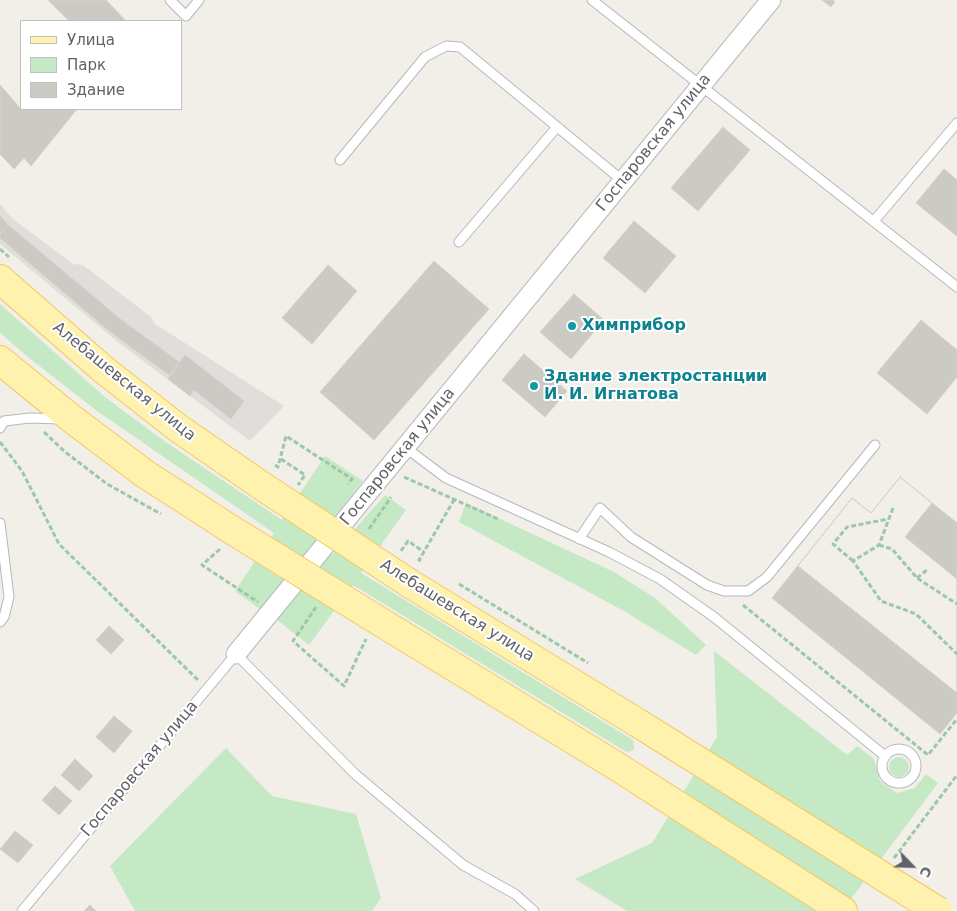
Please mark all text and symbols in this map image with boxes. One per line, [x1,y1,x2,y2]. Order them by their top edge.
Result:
legend [20,20,182,110]
text: Улица [67,31,115,49]
text: Парк [67,56,106,74]
street label: Госпаровская улица [592,70,716,216]
text: Здание [67,81,125,99]
place label: Химприбор [582,316,686,336]
street label: Алебашевская улица [49,318,199,446]
marker: Химприбор [566,320,578,332]
place label: Здание электростанции И. И. Игнатова [544,367,767,405]
marker: Здание электростанции И. И. Игнатова [528,380,540,392]
street label: Госпаровская улица [336,384,460,530]
street label: Алебашевская улица [376,556,538,666]
street label: Госпаровская улица [77,697,203,841]
north arrow [887,841,937,891]
text: С [916,864,935,880]

